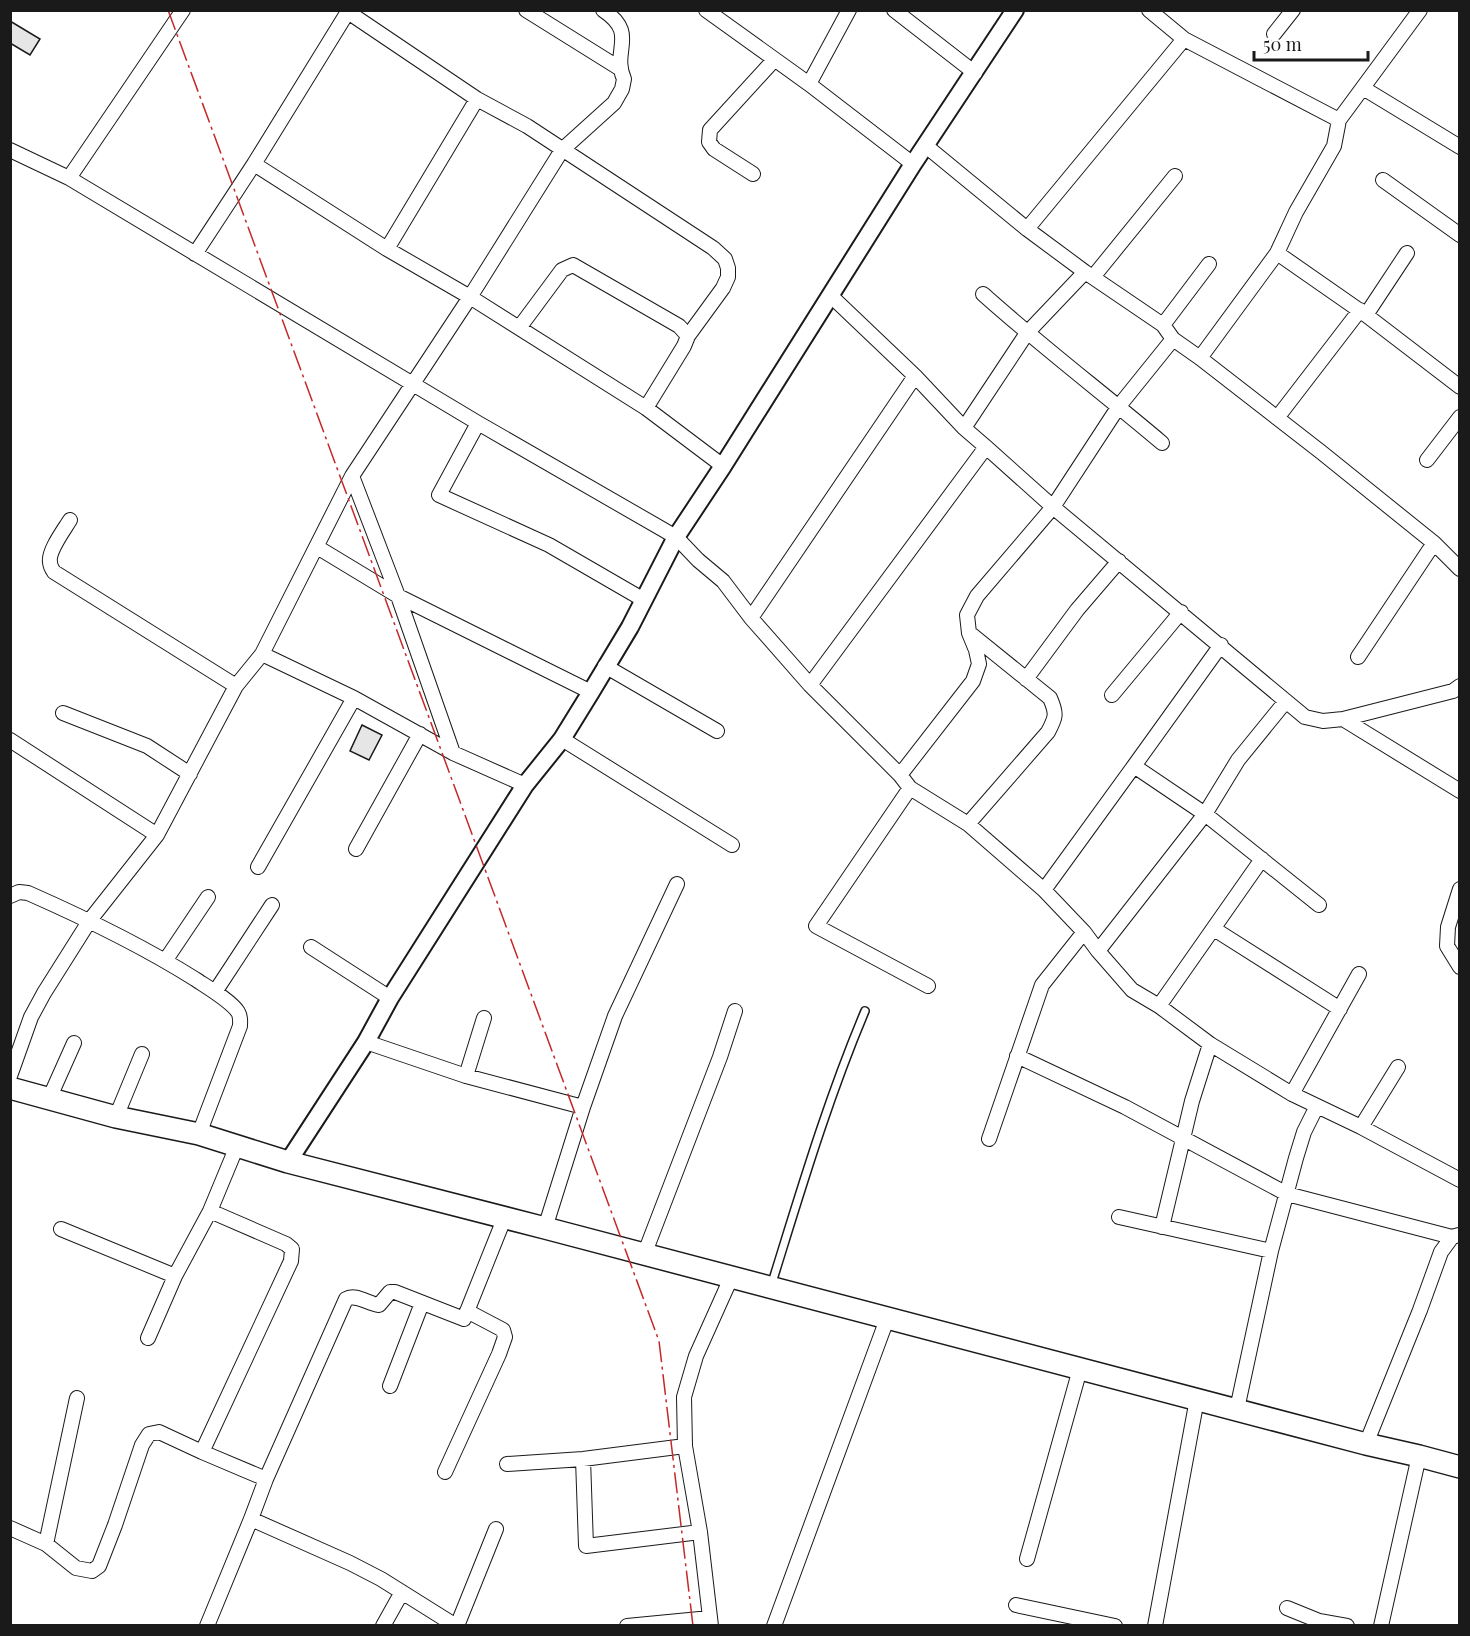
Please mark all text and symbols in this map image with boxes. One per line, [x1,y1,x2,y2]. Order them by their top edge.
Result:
scale bar [1254,24,1368,62]
text: 50 m [1263,32,1302,56]

